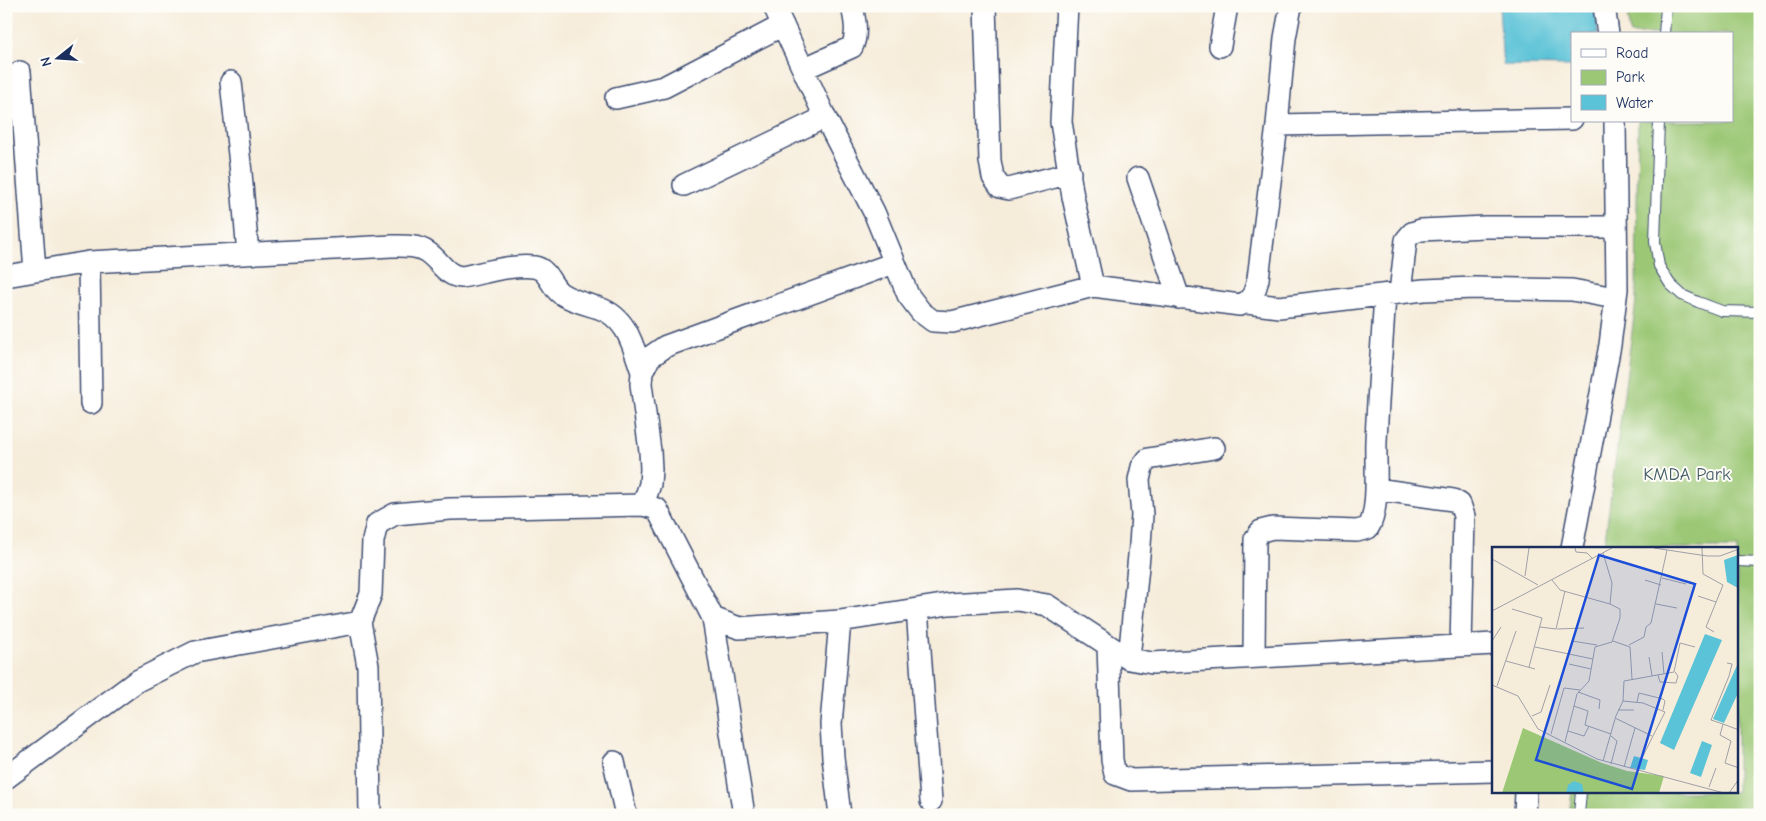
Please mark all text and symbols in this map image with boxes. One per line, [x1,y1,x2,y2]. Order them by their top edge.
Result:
north arrow [32,32,82,82]
legend [1571,32,1734,122]
text: Road [1616,44,1648,62]
text: N [37,55,56,69]
text: Park [1616,68,1645,86]
text: Water [1616,94,1653,112]
park label: KMDA Park [1643,464,1731,485]
inset map [1492,547,1738,794]

